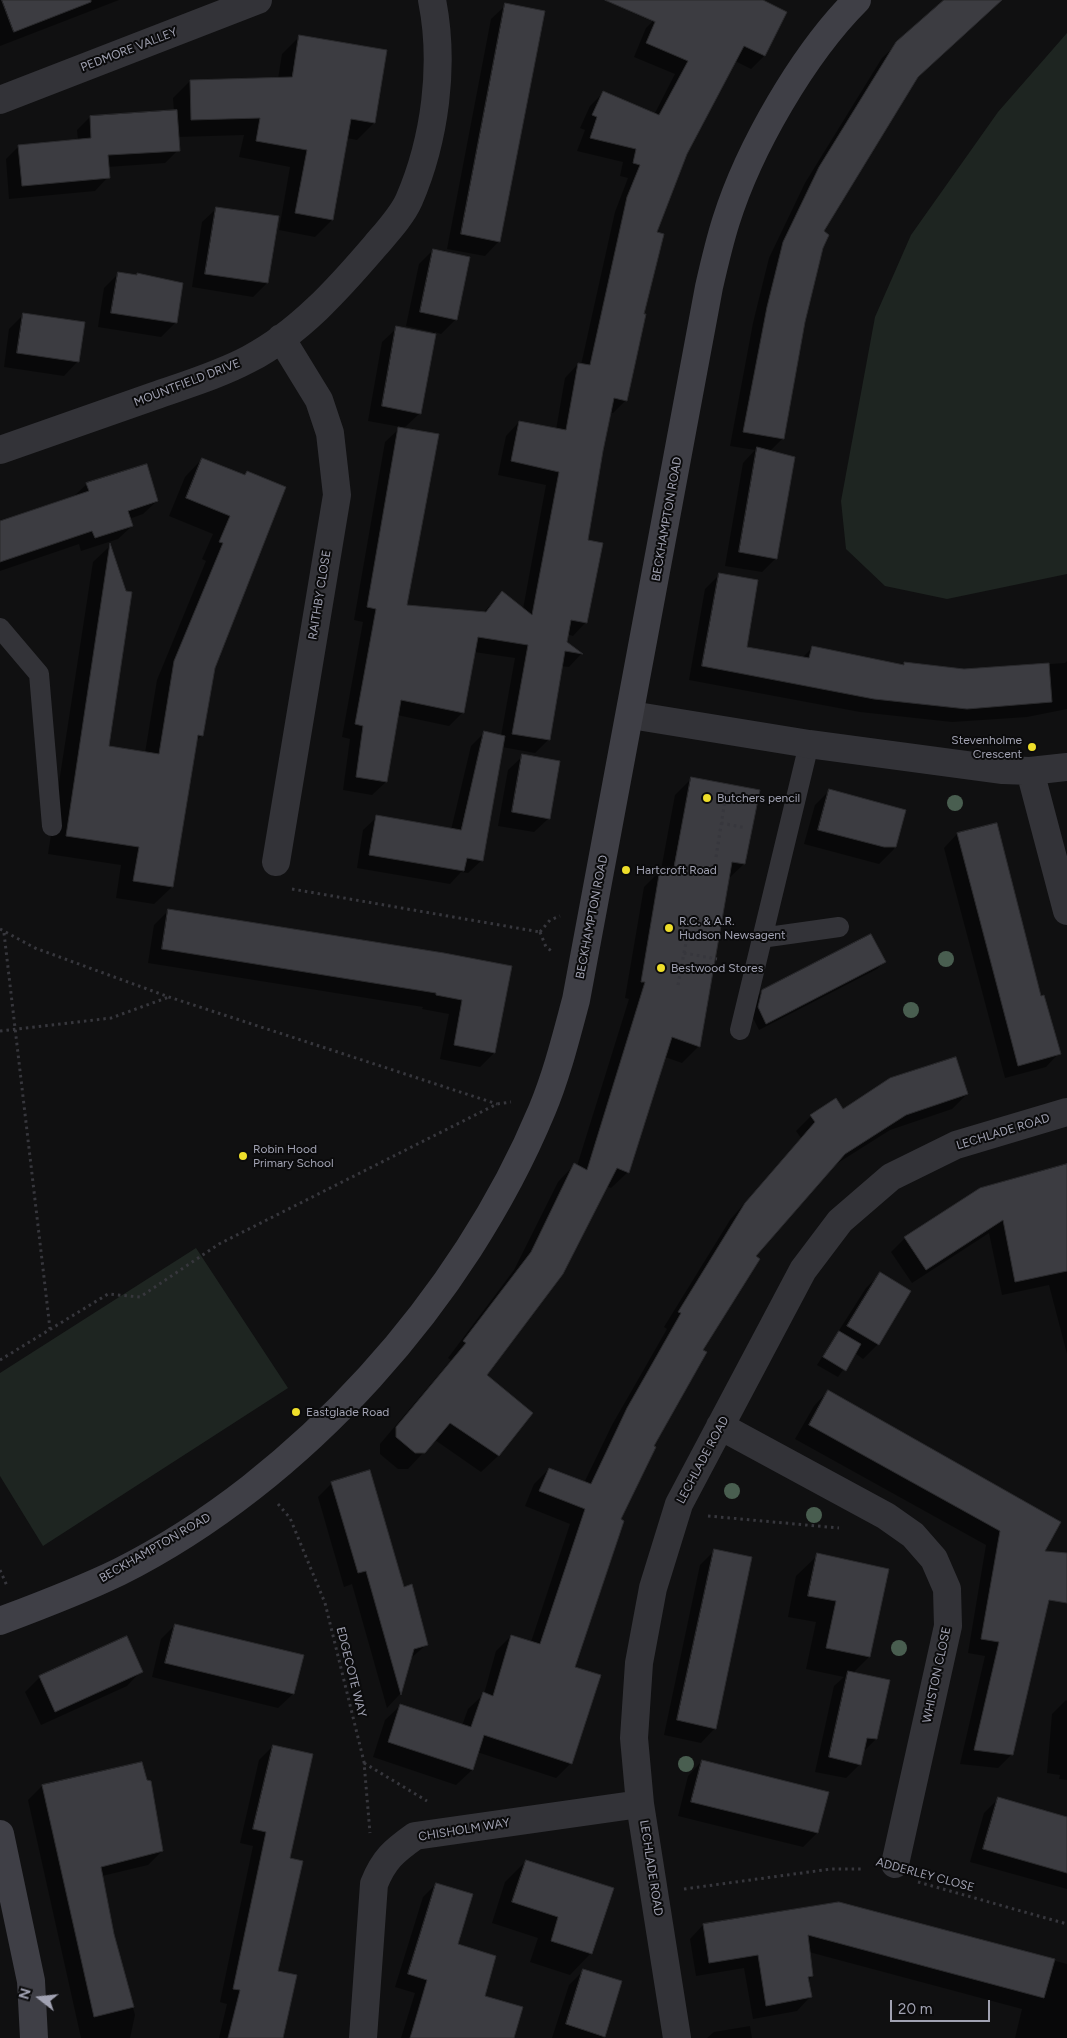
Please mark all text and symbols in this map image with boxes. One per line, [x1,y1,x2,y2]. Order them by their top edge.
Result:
street label: PEDMORE VALLEY [79,25,179,75]
street label: MOUNTFIELD DRIVE [132,356,242,410]
street label: BECKHAMPTON ROAD [649,456,685,582]
street label: RAITHBY CLOSE [306,549,334,641]
place label: Stevenholme Crescent [951,733,1022,761]
marker: Stevenholme Crescent [1026,741,1038,753]
place label: Butchers pencil [717,791,800,805]
marker: Butchers pencil [701,792,713,804]
street label: BECKHAMPTON ROAD [573,854,611,980]
place label: Hartcroft Road [636,863,717,877]
marker: Hartcroft Road [620,864,632,876]
place label: R.C. & A.R. Hudson Newsagent [679,914,786,942]
marker: R.C. & A.R. Hudson Newsagent [663,922,675,934]
place label: Bestwood Stores [671,961,763,975]
marker: Bestwood Stores [655,962,667,974]
street label: LECHLADE ROAD [955,1111,1051,1153]
place label: Robin Hood Primary School [253,1142,334,1170]
marker: Robin Hood Primary School [237,1150,249,1162]
place label: Eastglade Road [306,1405,389,1419]
marker: Eastglade Road [290,1406,302,1418]
street label: LECHLADE ROAD [674,1414,732,1506]
street label: BECKHAMPTON ROAD [97,1510,213,1586]
street label: EDGECOTE WAY [333,1625,369,1719]
street label: WHISTON CLOSE [920,1626,954,1724]
street label: CHISHOLM WAY [417,1816,511,1844]
street label: LECHLADE ROAD [636,1819,666,1917]
street label: ADDERLEY CLOSE [874,1855,976,1895]
north arrow [15,1973,65,2023]
text: N [15,1986,35,2001]
scale bar [892,1990,992,2022]
text: 20 m [898,2000,932,2018]

